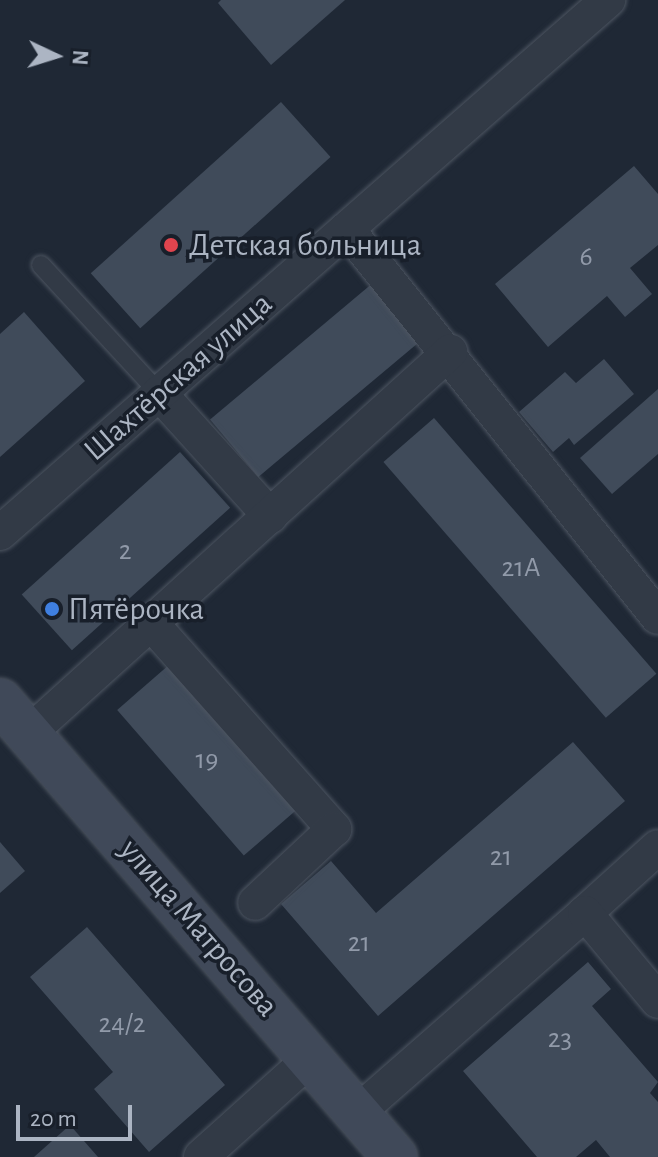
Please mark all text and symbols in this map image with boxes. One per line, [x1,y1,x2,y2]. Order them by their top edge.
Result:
north arrow [16,16,96,96]
text: N [68,49,91,66]
place label: Детская больница [189,226,421,264]
marker: Детская больница [160,234,182,256]
house number: 6 [579,240,593,274]
street label: Шахтёрская улица [76,285,280,469]
house number: 2 [119,534,131,568]
house number: 21А [502,551,540,585]
place label: Пятёрочка [68,590,204,628]
marker: Пятёрочка [43,600,61,618]
house number: 19 [196,743,218,777]
street label: улица Матросова [112,831,286,1025]
house number: 21 [490,840,512,874]
house number: 21 [348,926,370,960]
house number: 24/2 [99,1007,145,1041]
house number: 23 [548,1022,572,1056]
scale bar [20,1089,136,1139]
text: 20 m [30,1107,77,1131]

